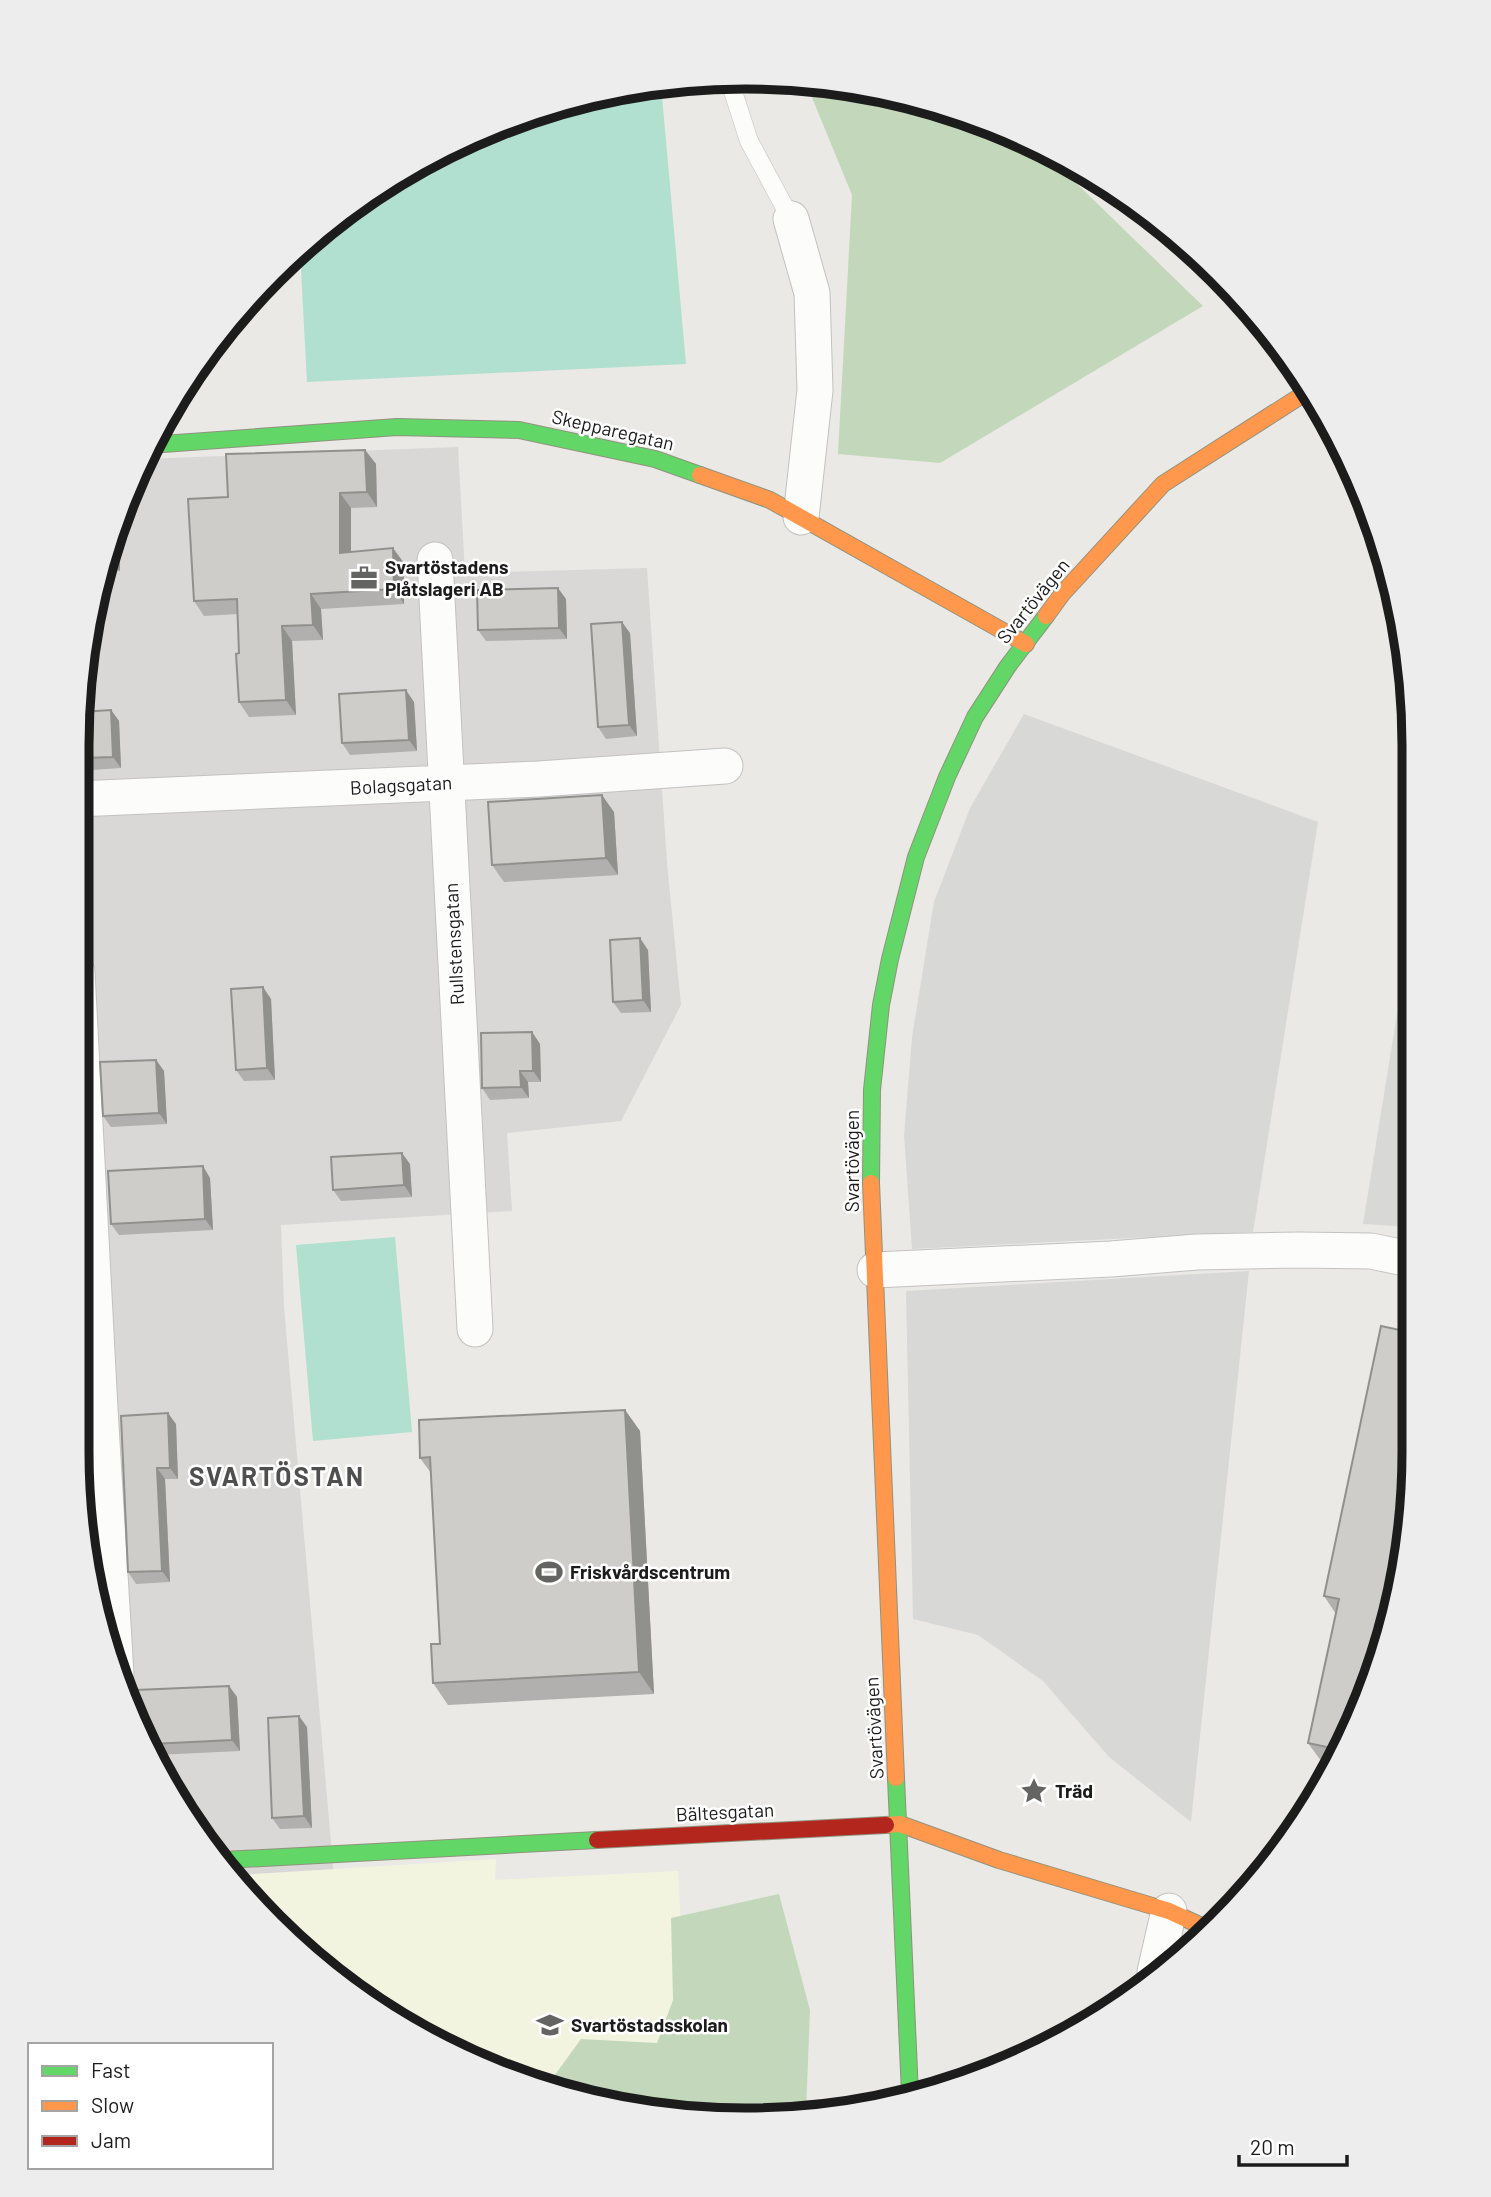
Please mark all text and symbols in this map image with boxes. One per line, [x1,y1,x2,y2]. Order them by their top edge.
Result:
street label: Skepparegatan [550,404,676,455]
street label: Svartövägen [991,554,1074,648]
place label: Svartöstadens Plåtslageri AB [385,555,508,600]
office icon: Svartöstadens Plåtslageri AB [349,563,379,593]
street label: Bolagsgatan [349,770,453,799]
street label: Rullstensgatan [439,882,468,1006]
street label: Svartövägen [840,1110,863,1212]
district label: SVARTÖSTAN [189,1460,365,1491]
sports icon: Friskvårdscentrum [534,1557,564,1587]
place label: Friskvårdscentrum [570,1560,730,1583]
street label: Svartövägen [859,1676,888,1780]
place icon: Träd [1019,1776,1049,1806]
place label: Träd [1055,1779,1093,1802]
street label: Bältesgatan [675,1797,775,1826]
school or university icon: Svartöstadsskolan [535,2010,565,2040]
place label: Svartöstadsskolan [571,2013,728,2036]
legend [28,2043,273,2169]
text: Fast [91,2057,131,2082]
text: Slow [91,2092,134,2117]
scale bar [1239,2124,1348,2168]
text: Jam [91,2127,131,2152]
text: 20 m [1250,2134,1295,2159]

